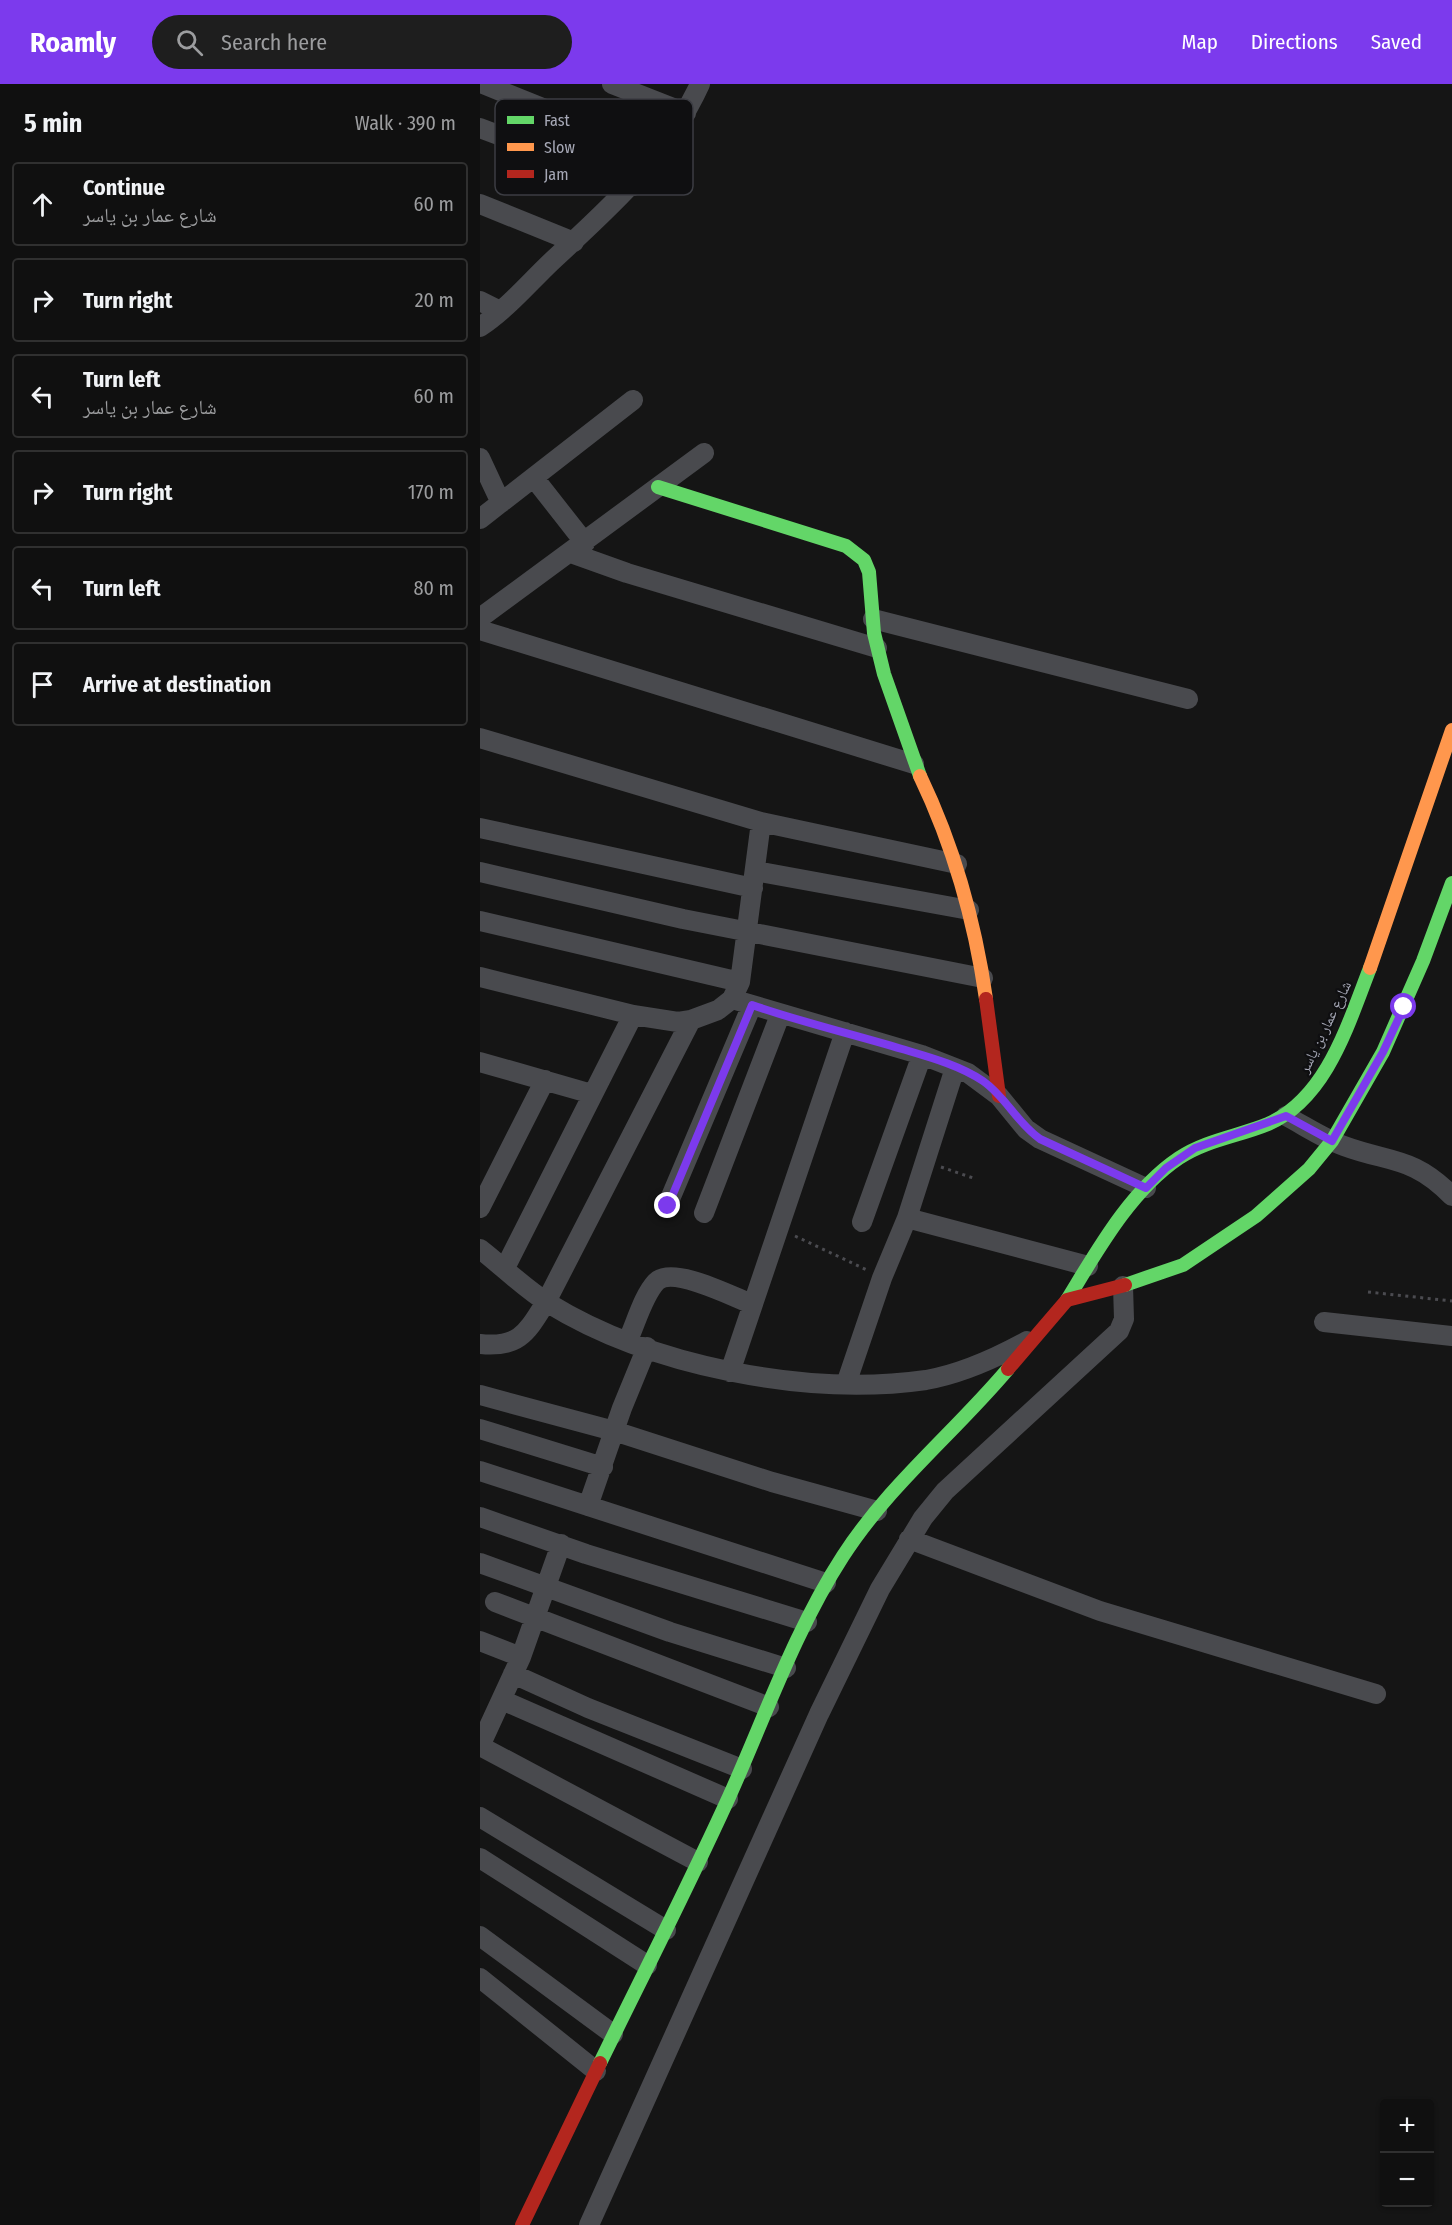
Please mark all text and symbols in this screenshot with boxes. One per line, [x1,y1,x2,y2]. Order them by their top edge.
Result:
search box [152,15,572,69]
text: Roamly [30,26,116,59]
icon: search [173,26,206,59]
text: Search here [221,29,327,56]
text: Map [1181,29,1218,55]
text: Directions [1251,29,1338,55]
text: Saved [1371,29,1422,55]
legend [495,99,693,195]
text: 5 min [24,108,82,139]
text: Walk · 390 m [355,111,456,135]
text: Fast [544,111,571,130]
text: Slow [544,138,575,157]
text: Jam [544,165,569,184]
text: Continue [83,174,165,201]
icon: ahead [26,188,59,221]
text: 60 m [414,192,454,216]
text: شارع عمار بن ياسر [83,203,217,227]
icon: right [26,284,59,317]
text: Turn right [83,287,172,314]
text: 20 m [415,288,454,312]
text: Turn left [83,366,161,393]
icon: left [26,380,59,413]
text: 60 m [414,384,454,408]
text: شارع عمار بن ياسر [83,395,217,419]
icon: right [26,476,59,509]
text: Turn right [83,479,172,506]
text: 170 m [408,480,454,504]
icon: left [26,572,59,605]
text: Turn left [83,575,161,602]
text: 80 m [414,576,454,600]
icon: arrive [26,668,59,701]
text: Arrive at destination [83,671,271,698]
street label: شارع عمار بن ياسر [1295,978,1356,1077]
route start [1390,993,1416,1019]
route end [654,1192,680,1218]
map controls [1380,2099,1434,2207]
button: + [1380,2099,1434,2153]
button: − [1380,2153,1434,2207]

